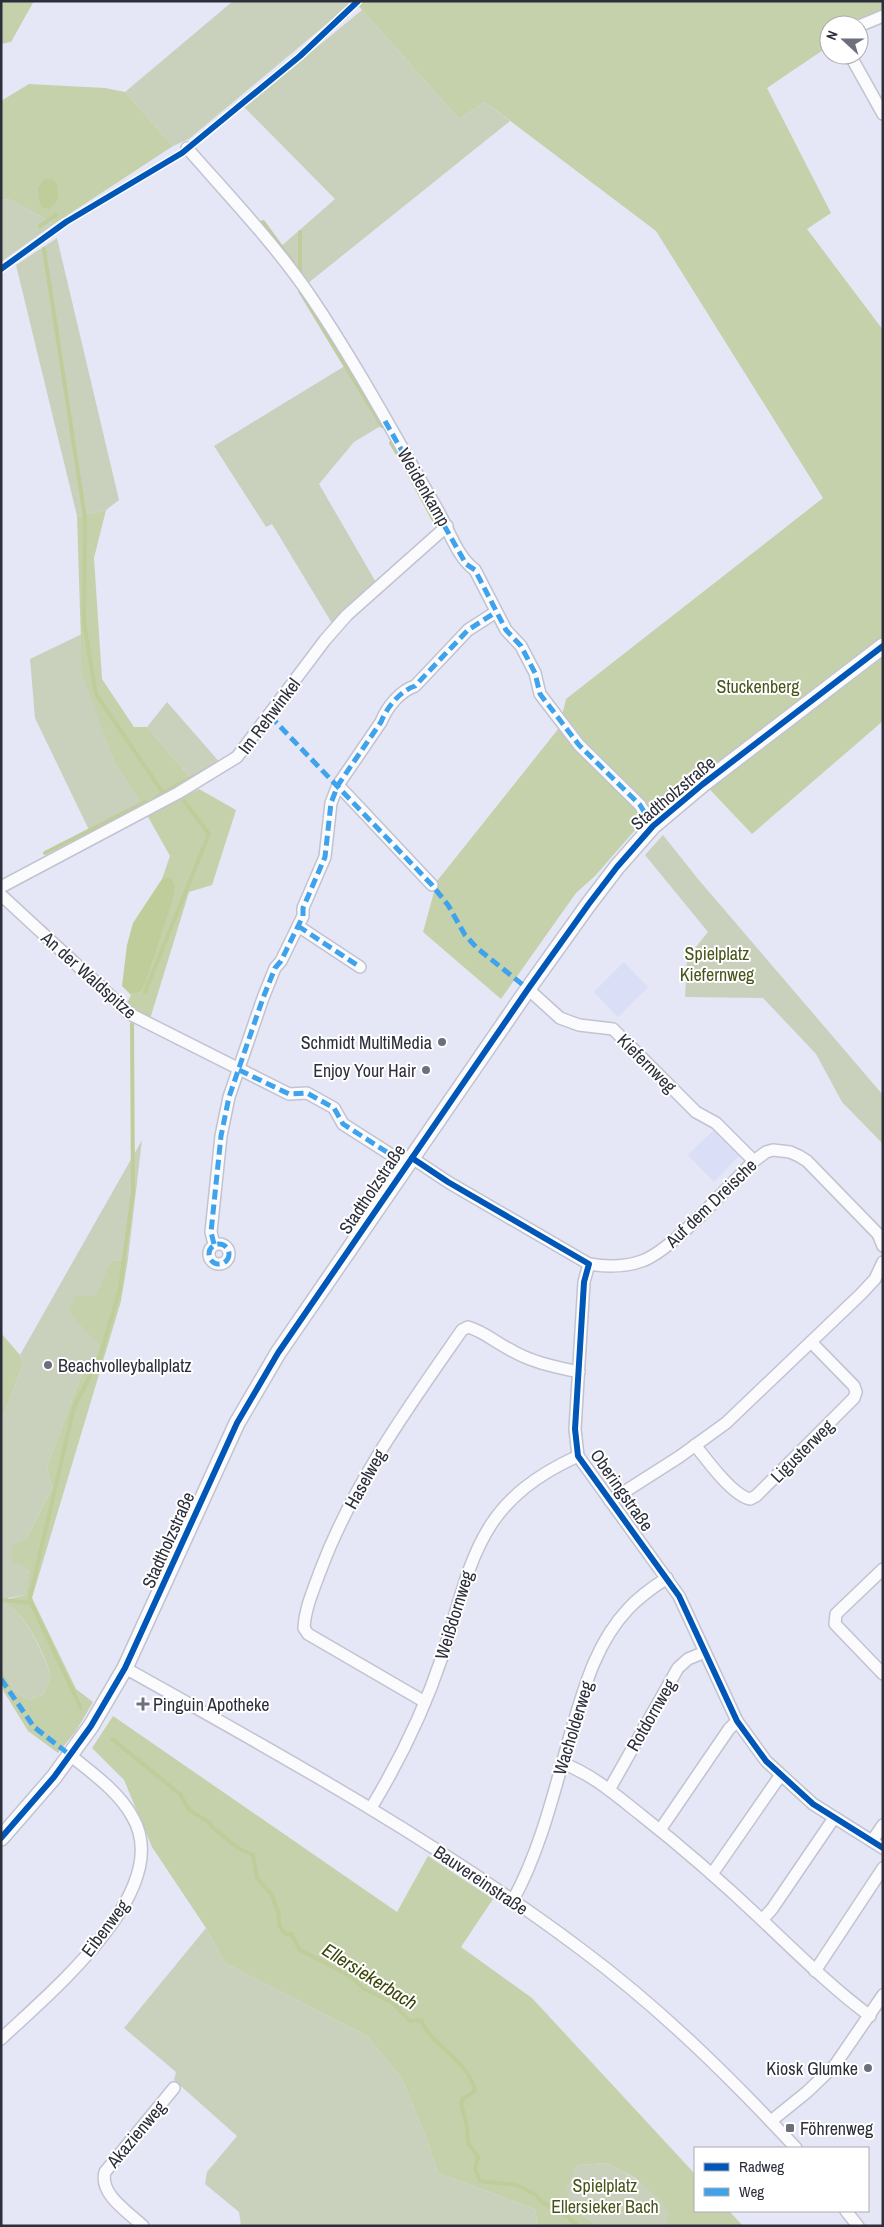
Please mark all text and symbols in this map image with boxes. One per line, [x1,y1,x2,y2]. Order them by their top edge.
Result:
north arrow [819,15,869,65]
text: N [822,28,842,42]
street label: Weidenkamp [391,443,457,531]
street label: Im Rehwinkel [232,673,306,759]
park label: Stuckenberg [717,674,800,699]
street label: Stadtholzstraße [625,750,721,836]
street label: An der Waldspitze [35,925,142,1024]
park label: Spielplatz Kiefernweg [680,941,755,987]
street label: Kiefernweg [612,1028,683,1099]
place label: Schmidt MultiMedia [301,1030,432,1055]
marker: Schmidt MultiMedia [436,1036,448,1048]
place label: Enjoy Your Hair [313,1058,416,1083]
marker: Enjoy Your Hair [420,1064,432,1076]
street label: Stadtholzstraße [333,1139,411,1239]
street label: Auf dem Dreische [659,1153,762,1254]
place label: Beachvolleyballplatz [58,1353,192,1378]
marker: Beachvolleyballplatz [42,1359,54,1371]
street label: Ligusterweg [765,1413,840,1488]
street label: Haselweg [338,1444,392,1513]
street label: Oberingstraße [584,1444,660,1536]
street label: Stadtholzstraße [136,1488,200,1592]
street label: Weißdornweg [429,1567,480,1662]
street label: Rotdornweg [620,1674,682,1756]
street label: Wacholderweg [547,1677,599,1778]
place label: Pinguin Apotheke [153,1692,270,1717]
marker: Pinguin Apotheke [137,1698,149,1710]
street label: Bauvereinstraße [429,1839,533,1921]
street label: Eibenweg [75,1894,135,1962]
water label: Ellersiekerbach [318,1937,422,2015]
place label: Kiosk Glumke [766,2056,858,2081]
marker: Kiosk Glumke [862,2062,874,2074]
street label: Akazienweg [100,2095,172,2174]
place label: Föhrenweg [800,2116,874,2141]
marker: Föhrenweg [784,2122,796,2134]
legend [694,2147,869,2212]
text: Radweg [739,2156,784,2177]
park label: Spielplatz Ellersieker Bach [551,2173,659,2219]
text: Weg [739,2181,764,2202]

